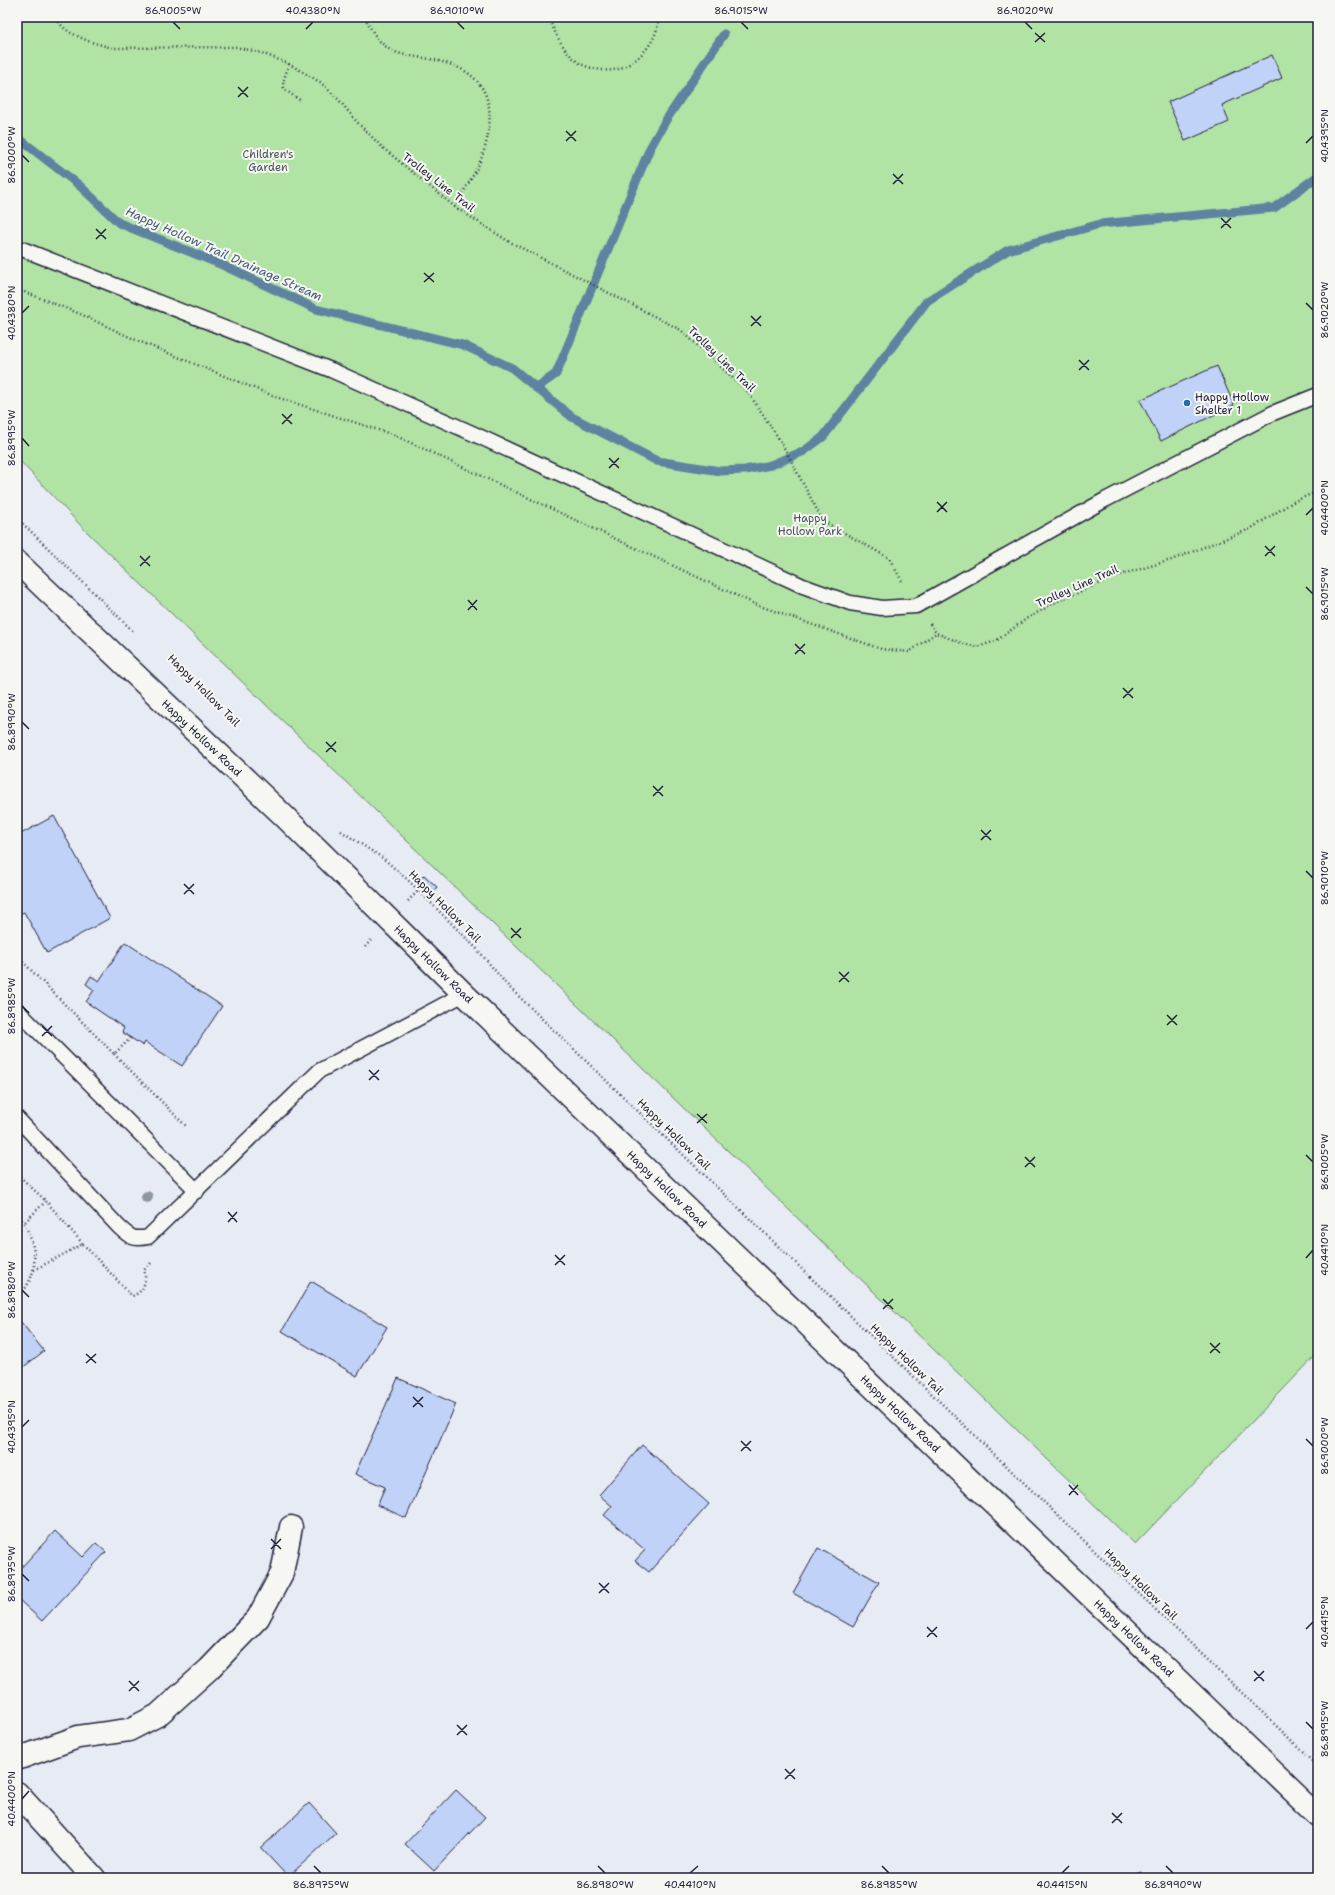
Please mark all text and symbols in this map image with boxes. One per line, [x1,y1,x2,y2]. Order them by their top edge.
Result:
text: 86.9005°W [145,4,202,17]
text: 40.4380°N [286,4,340,17]
text: 86.9010°W [430,4,485,17]
text: 86.9015°W [714,4,768,17]
text: 86.9020°W [997,4,1054,17]
text: 40.4395°N [1318,109,1331,163]
text: 86.9000°W [5,126,18,184]
park label: Children's Garden [243,147,293,175]
street label: Trolley Line Trail [399,149,479,216]
water label: Happy Hollow Trail Drainage Stream [123,203,325,305]
text: 86.9020°W [1318,281,1331,338]
text: 40.4380°N [5,286,18,340]
street label: Trolley Line Trail [685,323,759,396]
place label: Happy Hollow Shelter 1 [1195,390,1270,418]
marker: Happy Hollow Shelter 1 [1182,398,1192,408]
text: 86.8995°W [5,409,18,466]
text: 40.4400°N [1318,480,1331,536]
park label: Happy Hollow Park [778,511,842,539]
street label: Trolley Line Trail [1034,561,1121,611]
text: 86.9015°W [1318,567,1331,621]
street label: Happy Hollow Tail [164,651,244,730]
text: 86.8990°W [5,693,18,751]
street label: Happy Hollow Road [158,696,245,780]
text: 86.9010°W [1318,850,1331,905]
street label: Happy Hollow Tail [405,867,485,946]
street label: Happy Hollow Road [390,922,476,1007]
text: 86.8985°W [5,977,18,1034]
street label: Happy Hollow Tail [634,1095,714,1174]
text: 86.9005°W [1318,1133,1331,1190]
street label: Happy Hollow Road [623,1147,710,1231]
text: 40.4410°N [1318,1224,1331,1276]
text: 86.8980°W [5,1261,18,1319]
street label: Happy Hollow Tail [867,1320,947,1399]
street label: Happy Hollow Road [857,1372,943,1456]
text: 40.4395°N [5,1400,18,1454]
text: 86.9000°W [1318,1417,1331,1475]
text: 86.8975°W [5,1545,18,1602]
street label: Happy Hollow Tail [1101,1545,1181,1624]
street label: Happy Hollow Road [1090,1596,1177,1681]
text: 40.4415°N [1318,1596,1331,1648]
text: 86.8995°W [1318,1700,1331,1757]
text: 40.4400°N [5,1771,18,1827]
text: 86.8975°W [293,1878,350,1891]
text: 86.8980°W [576,1878,634,1891]
text: 40.4410°N [664,1878,716,1891]
text: 86.8985°W [861,1878,918,1891]
text: 40.4415°N [1036,1878,1088,1891]
text: 86.8990°W [1144,1878,1202,1891]

